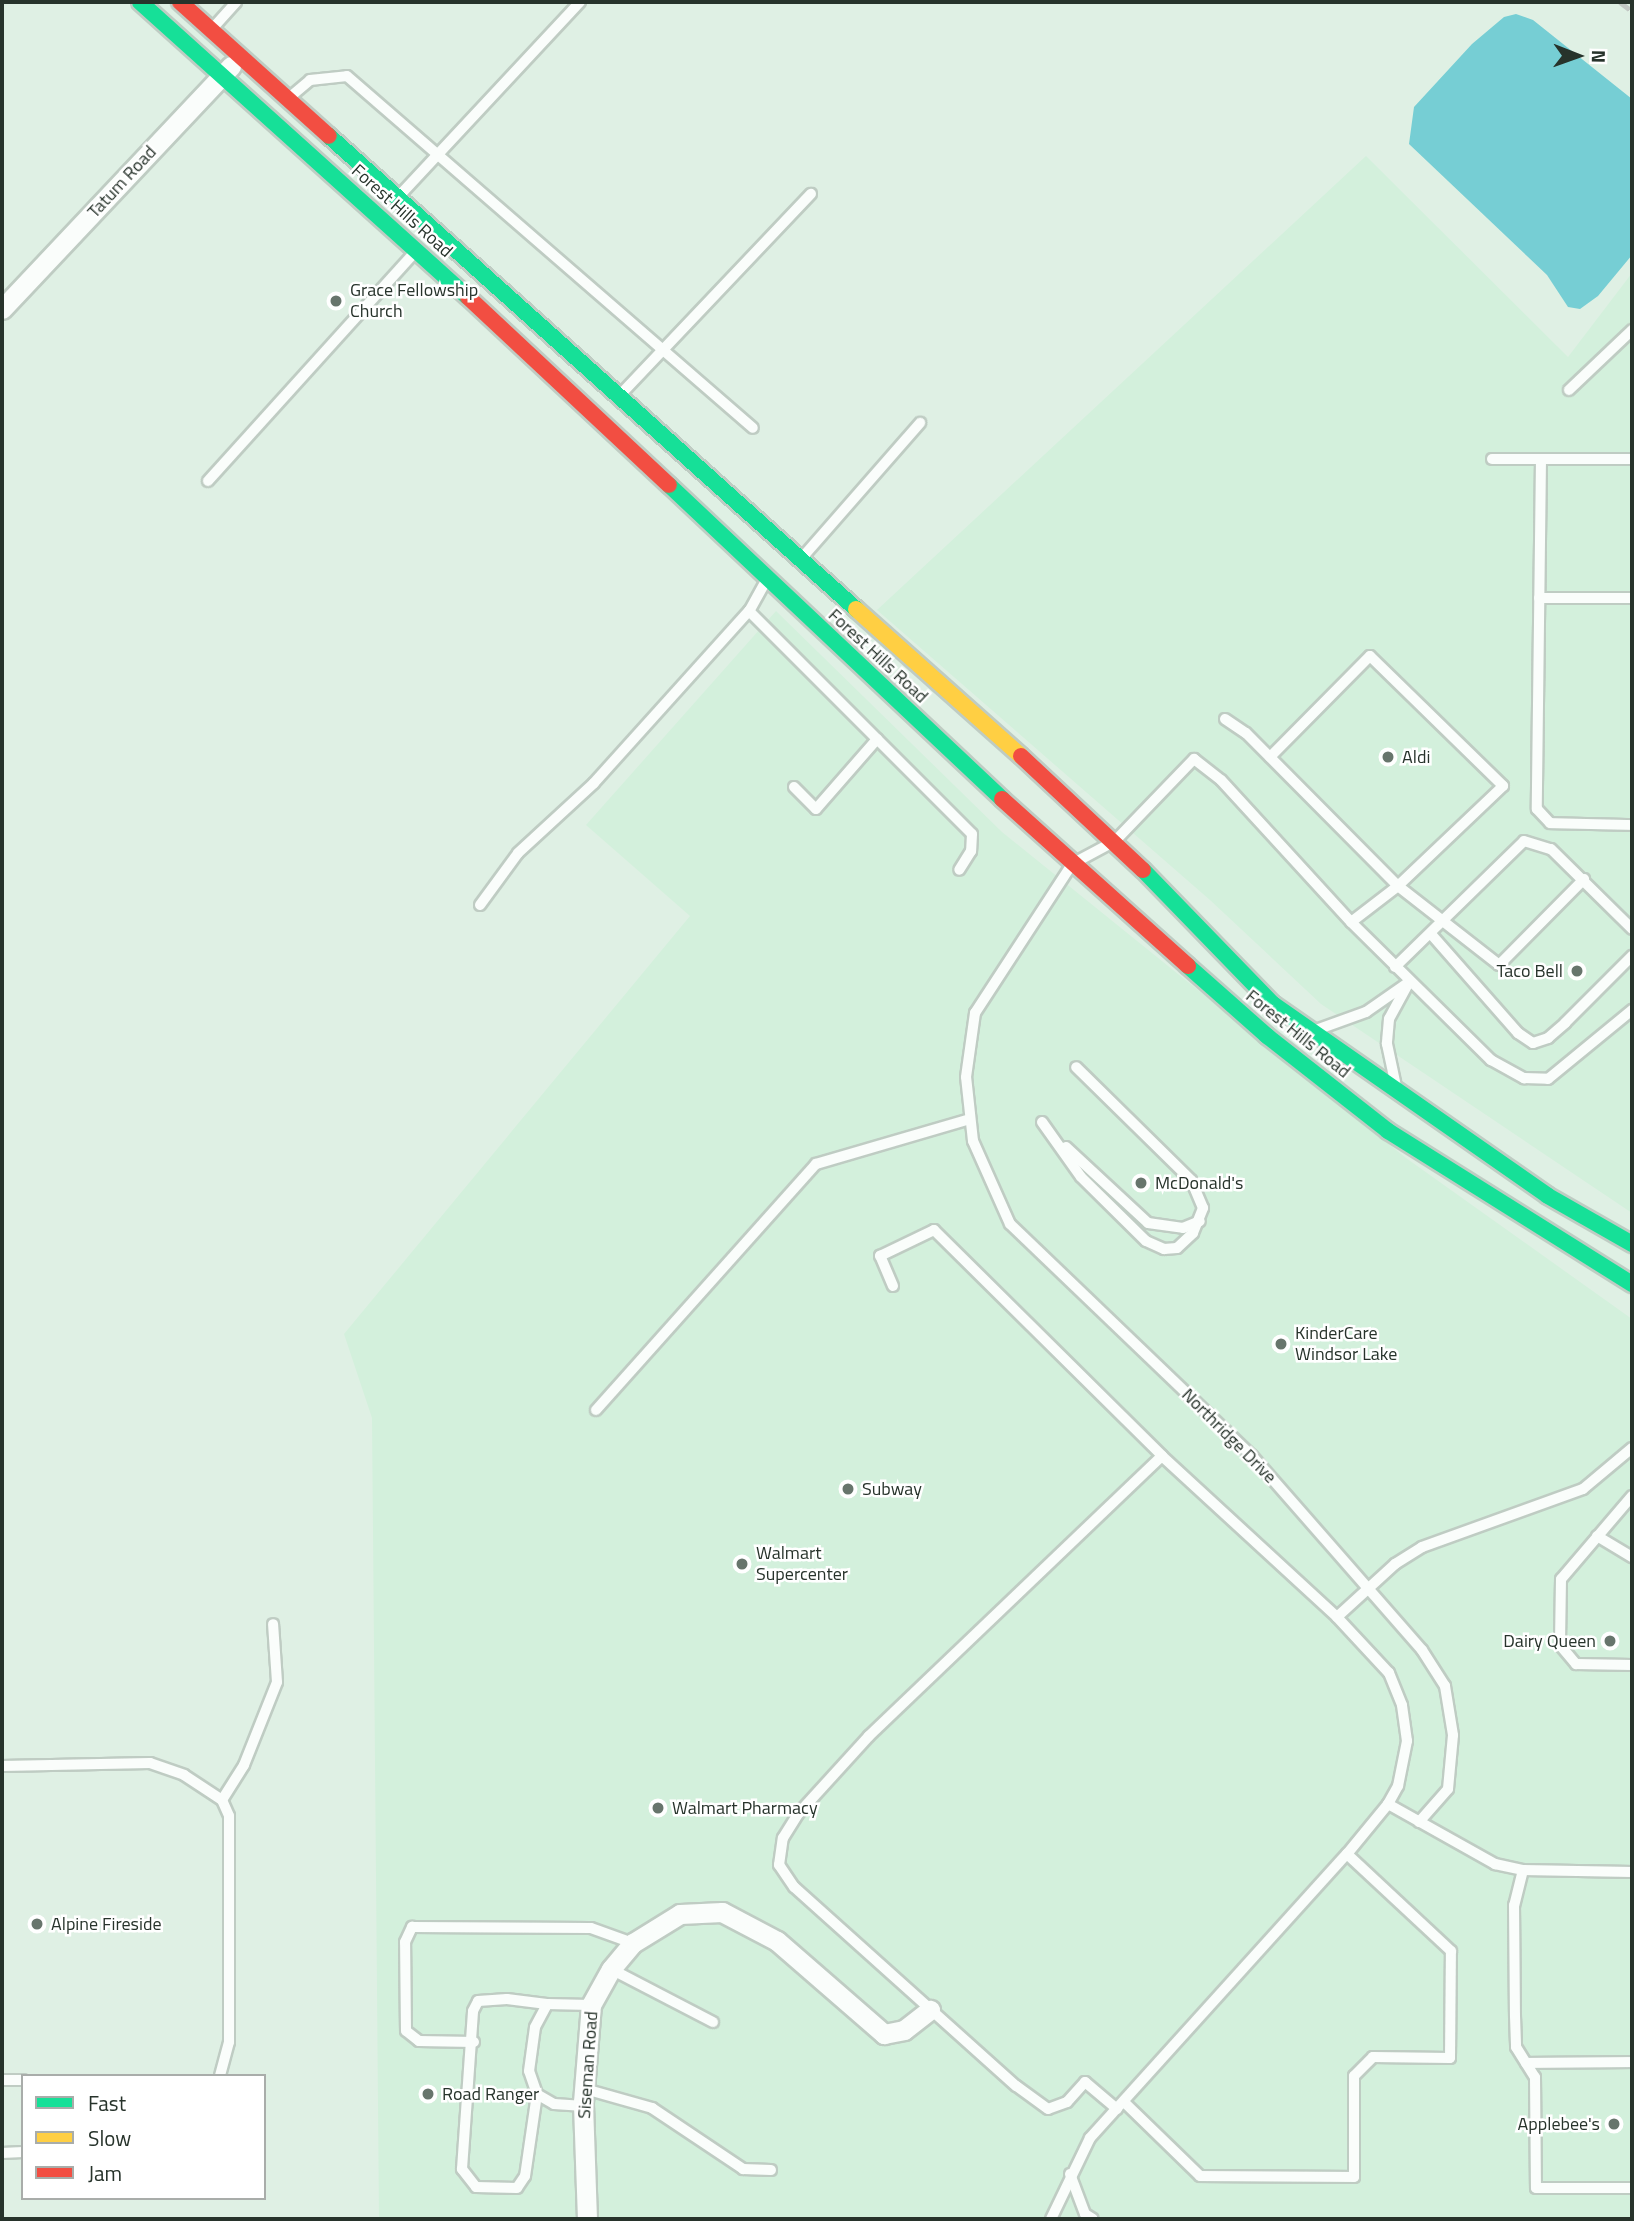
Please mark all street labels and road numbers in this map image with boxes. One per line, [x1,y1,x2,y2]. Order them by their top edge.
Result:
street label: Tatum Road [83,141,161,223]
street label: Forest Hills Road [347,160,457,262]
street label: Forest Hills Road [824,604,932,708]
street label: Forest Hills Road [1241,985,1355,1083]
street label: Northridge Drive [1177,1384,1281,1488]
street label: Siseman Road [573,2010,603,2120]

